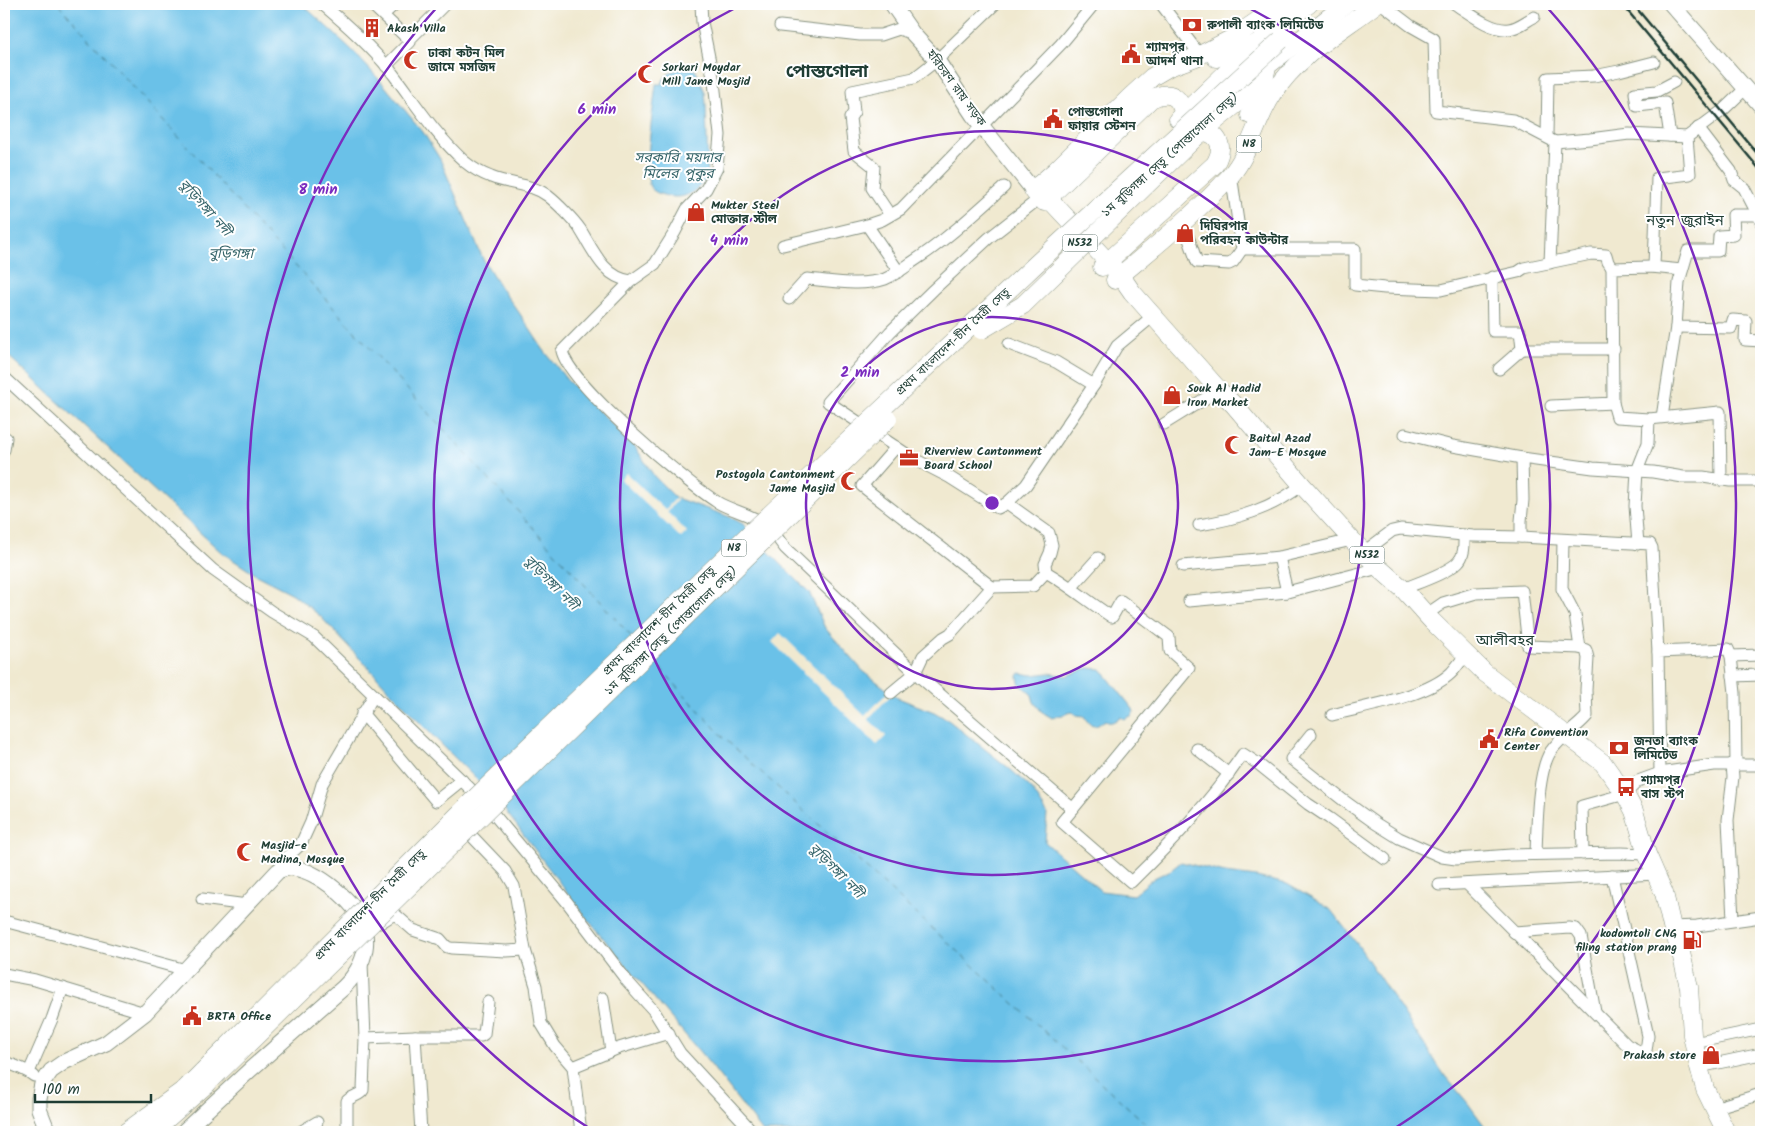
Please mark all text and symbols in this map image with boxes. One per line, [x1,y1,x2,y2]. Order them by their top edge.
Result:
bank icon: রুপালী ব্যাংক লিমিটেড [1181,14,1203,36]
place label: রুপালী ব্যাংক লিমিটেড [1206,16,1324,35]
building icon: Akash Villa [361,17,383,39]
place label: Akash Villa [387,19,446,38]
place label: শ্যামপুর আদর্শ থানা [1145,38,1204,71]
public building icon: শ্যামপুর আদর্শ থানা [1120,43,1142,65]
place label: ঢাকা কটন মিল জামে মসজিদ [427,44,505,77]
street label: হরিচরণ রায় সড়ক [921,45,991,131]
mosque icon: ঢাকা কটন মিল জামে মসজিদ [402,49,424,71]
place label: Sorkari Moydar Mill Jame Mosjid [662,58,751,91]
district label: পোস্তগোলা [786,58,869,87]
mosque icon: Sorkari Moydar Mill Jame Mosjid [636,63,658,85]
street label: ১ম বুড়িগঙ্গা সেতু (পোস্তাগোলা সেতু) [1097,88,1243,222]
text: 6 min [578,98,616,122]
place label: পোস্তগোলা ফায়ার স্টেশন [1067,103,1136,136]
public building icon: পোস্তগোলা ফায়ার স্টেশন [1042,108,1064,130]
road number: N8 [1236,136,1262,152]
water label: সরকারি ময়দার মিলের পুকুর [635,147,724,185]
water label: বুড়িগঙ্গা নদী [173,175,239,244]
text: 8 min [298,178,338,202]
place label: Mukter Steel মোক্তার স্টীল [711,196,780,229]
shop icon: Mukter Steel মোক্তার স্টীল [685,201,707,223]
district label: নতুন জুরাইন [1645,209,1725,233]
place label: দিঘিরপার পরিবহন কাউন্টার [1199,217,1289,250]
shop icon: দিঘিরপার পরিবহন কাউন্টার [1174,222,1196,244]
text: 4 min [710,229,748,253]
road number: N532 [1062,234,1098,252]
water label: বুড়িগঙ্গা [209,243,256,265]
street label: প্রথম বাংলাদেশ-চীন মৈত্রী সেতু [891,283,1015,400]
text: 2 min [840,361,880,385]
place label: Souk Al Hadid Iron Market [1187,379,1261,412]
shop icon: Souk Al Hadid Iron Market [1161,384,1183,406]
place label: Baitul Azad Jam-E Mosque [1249,429,1327,462]
mosque icon: Baitul Azad Jam-E Mosque [1223,434,1245,456]
place label: Riverview Cantonment Board School [924,442,1043,475]
office icon: Riverview Cantonment Board School [898,447,920,469]
place label: Postogola Cantonment Jame Masjid [716,465,836,498]
mosque icon: Postogola Cantonment Jame Masjid [839,470,861,492]
centre of rings [983,494,1001,512]
road number: N8 [722,540,746,556]
road number: N532 [1350,546,1384,564]
water label: বুড়িগঙ্গা নদী [518,550,586,618]
street label: প্রথম বাংলাদেশ-চীন মৈত্রী সেতু [598,561,720,680]
street label: ১ম বুড়িগঙ্গা সেতু (পোস্তাগোলা সেতু) [600,562,742,700]
district label: আলীবহর [1475,629,1535,653]
place label: Rifa Convention Center [1504,723,1588,756]
public building icon: Rifa Convention Center [1478,728,1500,750]
place label: জনতা ব্যাংক লিমিটেড [1633,732,1698,765]
bank icon: জনতা ব্যাংক লিমিটেড [1608,737,1630,759]
place label: শ্যামপুর বাস স্টপ [1640,771,1684,804]
bus stop icon: শ্যামপুর বাস স্টপ [1615,776,1637,798]
place label: Masjid-e Madina, Mosque [261,836,345,869]
water label: বুড়িগঙ্গা নদী [803,838,871,906]
mosque icon: Masjid-e Madina, Mosque [235,841,257,863]
street label: প্রথম বাংলাদেশ-চীন মৈত্রী সেতু [310,845,430,965]
place label: kodomtoli CNG filing station prang [1575,924,1677,957]
fuel station icon: kodomtoli CNG filing station prang [1681,929,1703,951]
public building icon: BRTA Office [181,1005,203,1027]
place label: BRTA Office [207,1007,271,1026]
shop icon: Prakash store [1700,1044,1722,1066]
place label: Prakash store [1623,1046,1696,1065]
scale bar [35,1071,151,1103]
text: 100 m [42,1078,80,1102]

